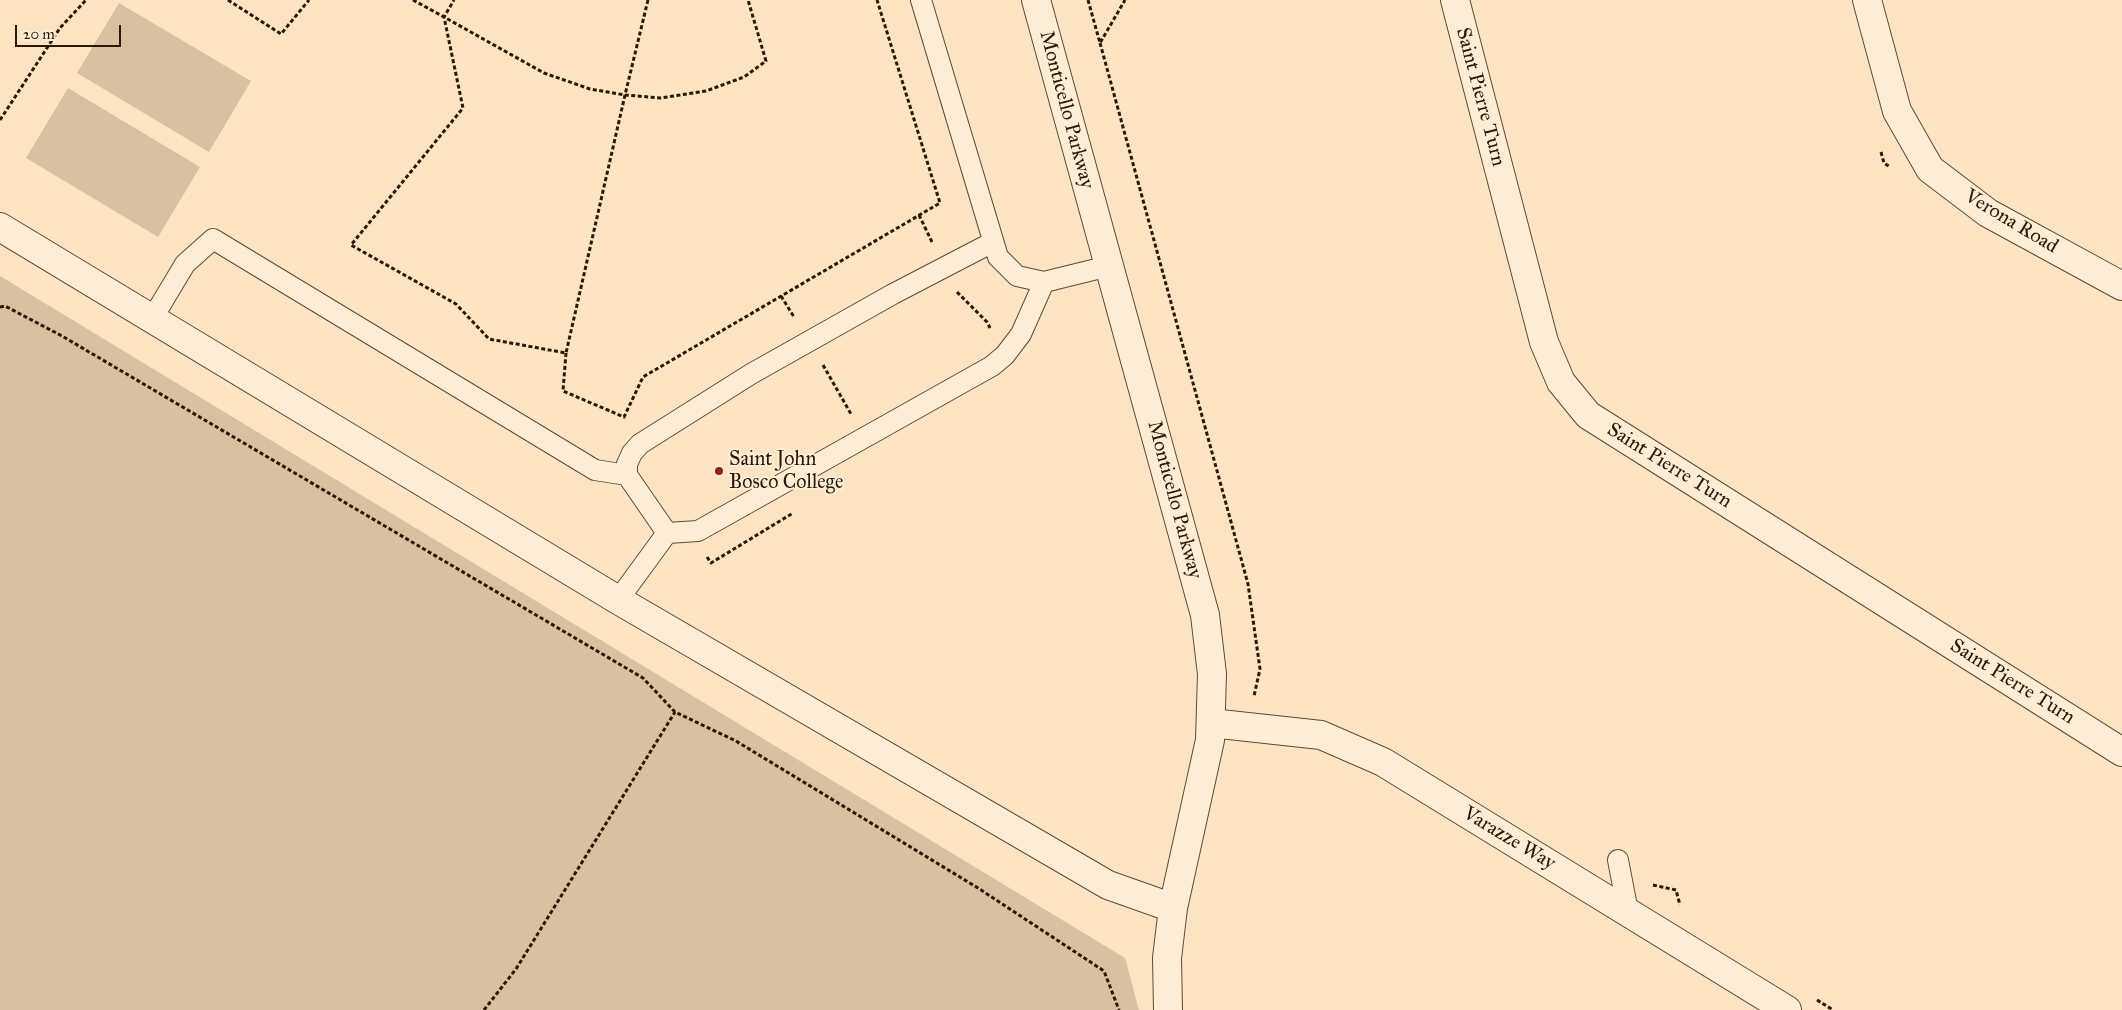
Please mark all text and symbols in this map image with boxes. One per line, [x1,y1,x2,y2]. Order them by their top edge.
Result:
scale bar [18,15,124,47]
text: 20 m [23,25,55,43]
street label: Saint Pierre Turn [1450,25,1510,169]
street label: Monticello Parkway [1033,28,1099,192]
street label: Verona Road [1960,185,2062,259]
street label: Monticello Parkway [1141,418,1207,582]
street label: Saint Pierre Turn [1602,418,1736,514]
place label: Saint John Bosco College [729,448,843,495]
marker: Saint John Bosco College [713,465,725,477]
street label: Saint Pierre Turn [1945,634,2079,730]
street label: Varazze Way [1458,802,1560,876]

